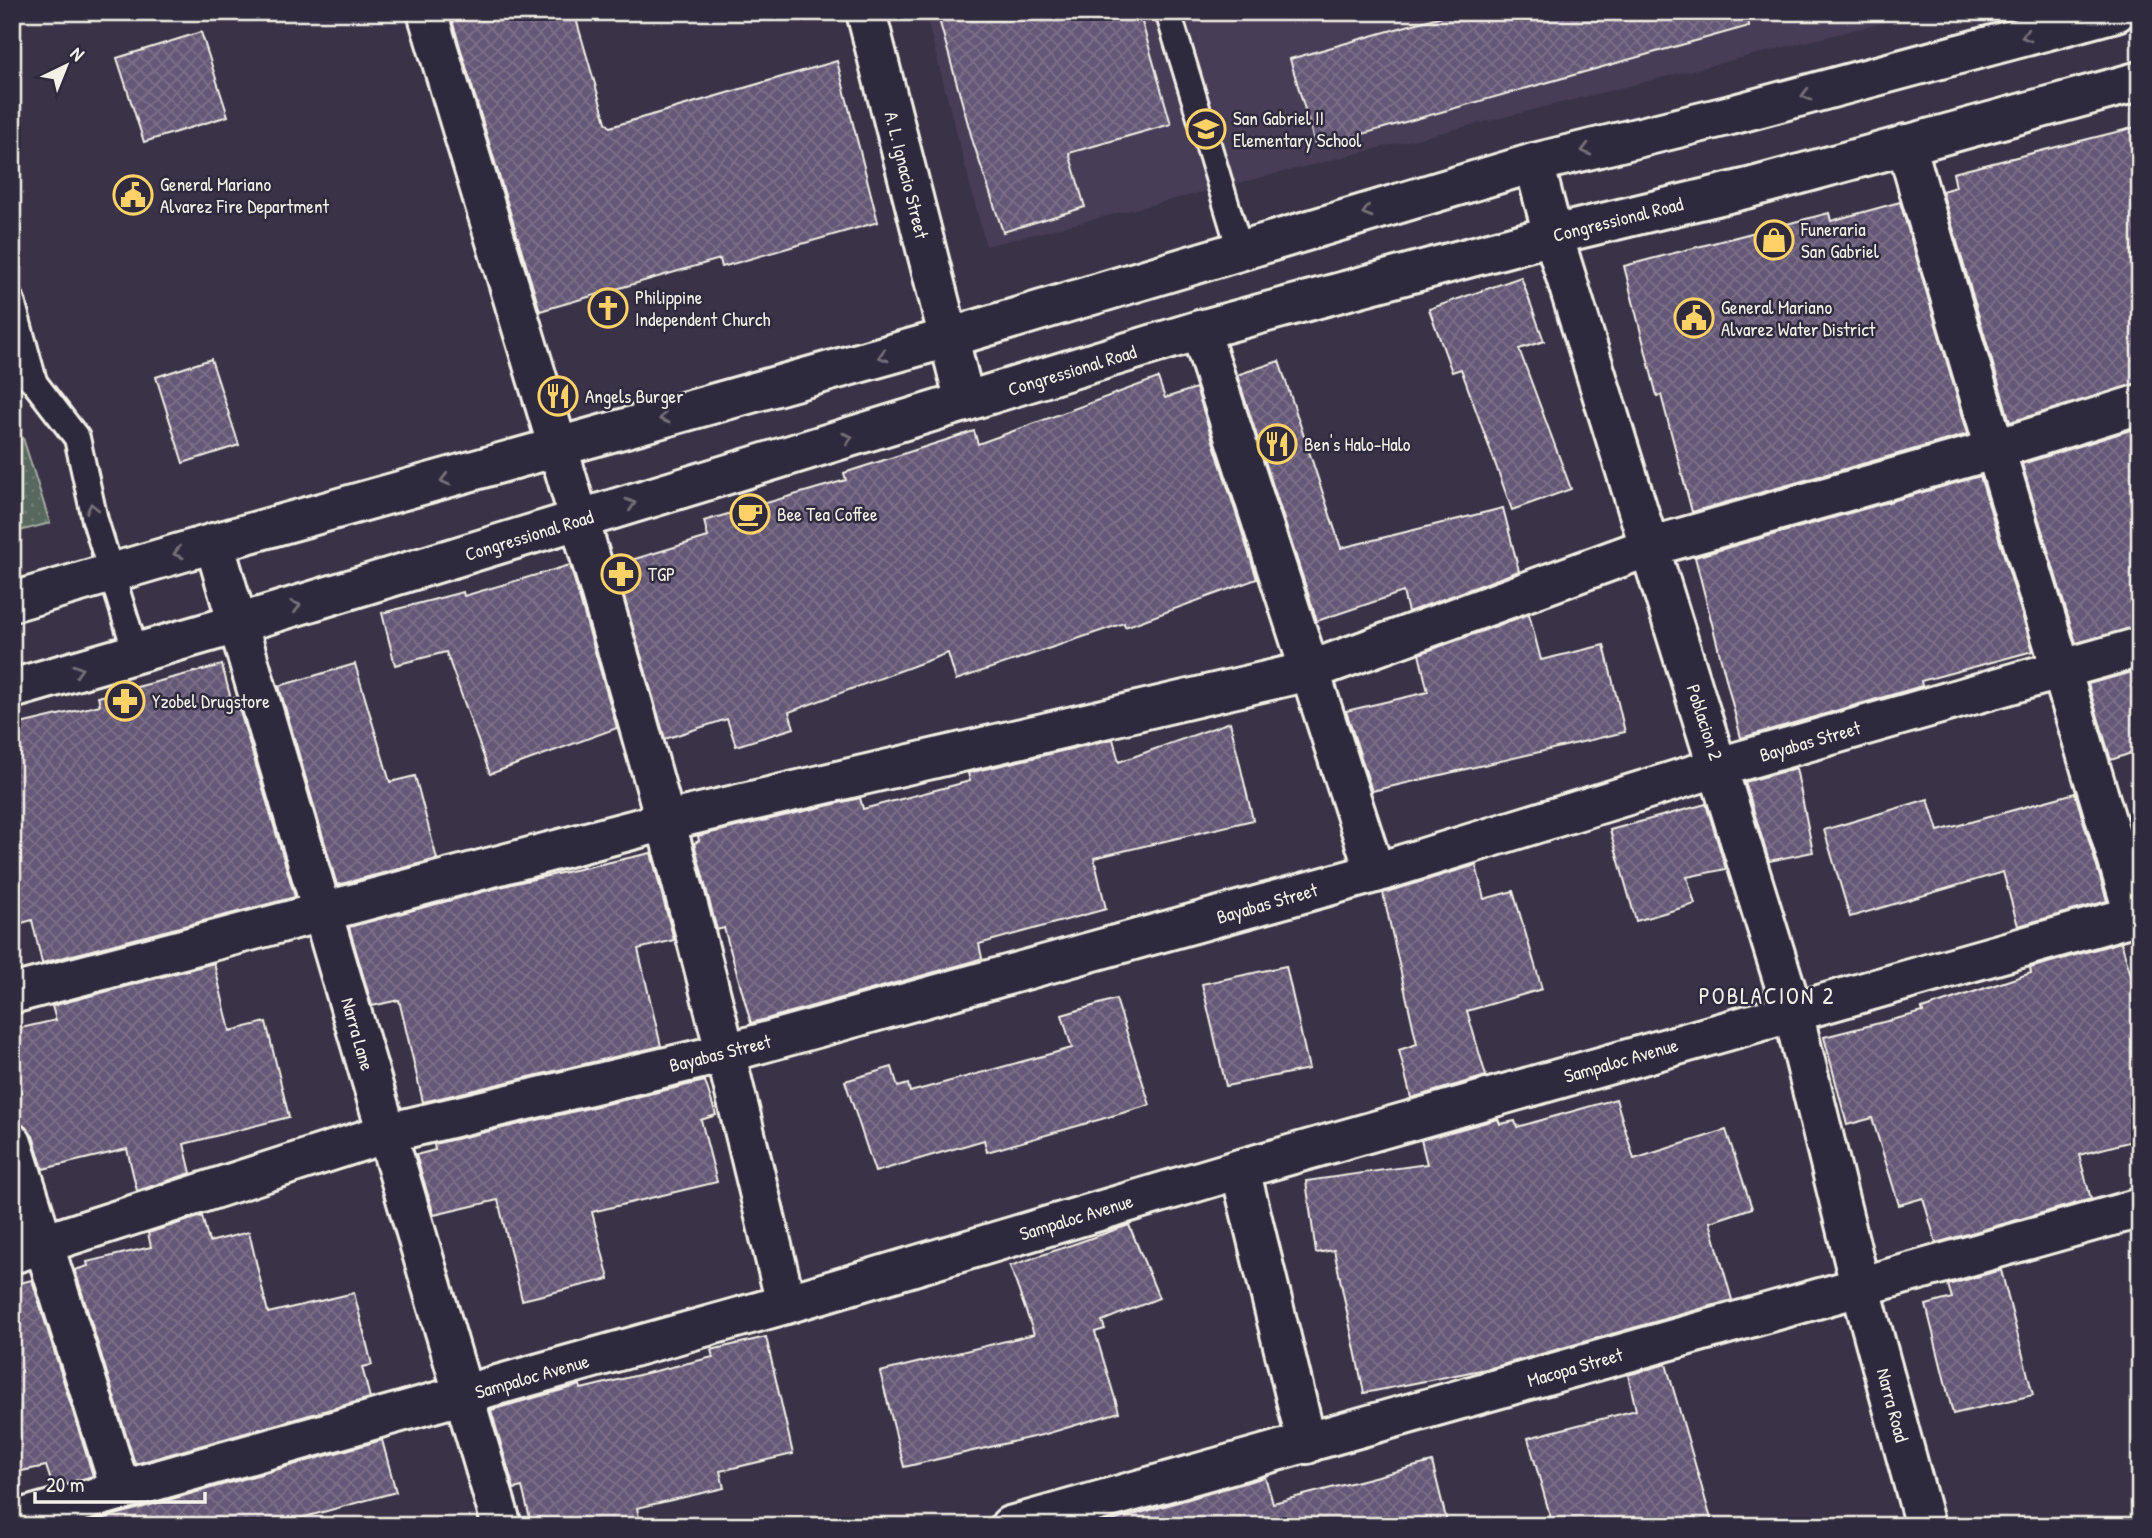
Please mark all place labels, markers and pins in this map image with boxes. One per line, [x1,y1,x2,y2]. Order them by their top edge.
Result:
place label: San Gabriel II Elementary School [1233,105,1362,153]
school or university icon: San Gabriel II Elementary School [1185,108,1227,150]
place label: General Mariano Alvarez Fire Department [160,171,329,219]
public building icon: General Mariano Alvarez Fire Department [112,174,154,216]
place label: Funeraria San Gabriel [1800,216,1880,264]
shop icon: Funeraria San Gabriel [1753,219,1795,261]
place label: Philippine Independent Church [635,284,770,332]
church icon: Philippine Independent Church [587,287,629,329]
place label: General Mariano Alvarez Water District [1721,294,1876,342]
public building icon: General Mariano Alvarez Water District [1673,297,1715,339]
restaurant icon: Angels Burger [537,375,579,417]
place label: Angels Burger [585,383,684,409]
restaurant icon: Ben's Halo-Halo [1256,423,1298,465]
place label: Ben's Halo-Halo [1304,431,1411,457]
cafe icon: Bee Tea Coffee [729,493,771,535]
place label: Bee Tea Coffee [777,501,878,527]
pharmacy icon: TGP [600,553,642,595]
place label: TGP [648,561,675,587]
pharmacy icon: Yzobel Drugstore [104,680,146,722]
place label: Yzobel Drugstore [152,688,270,714]

